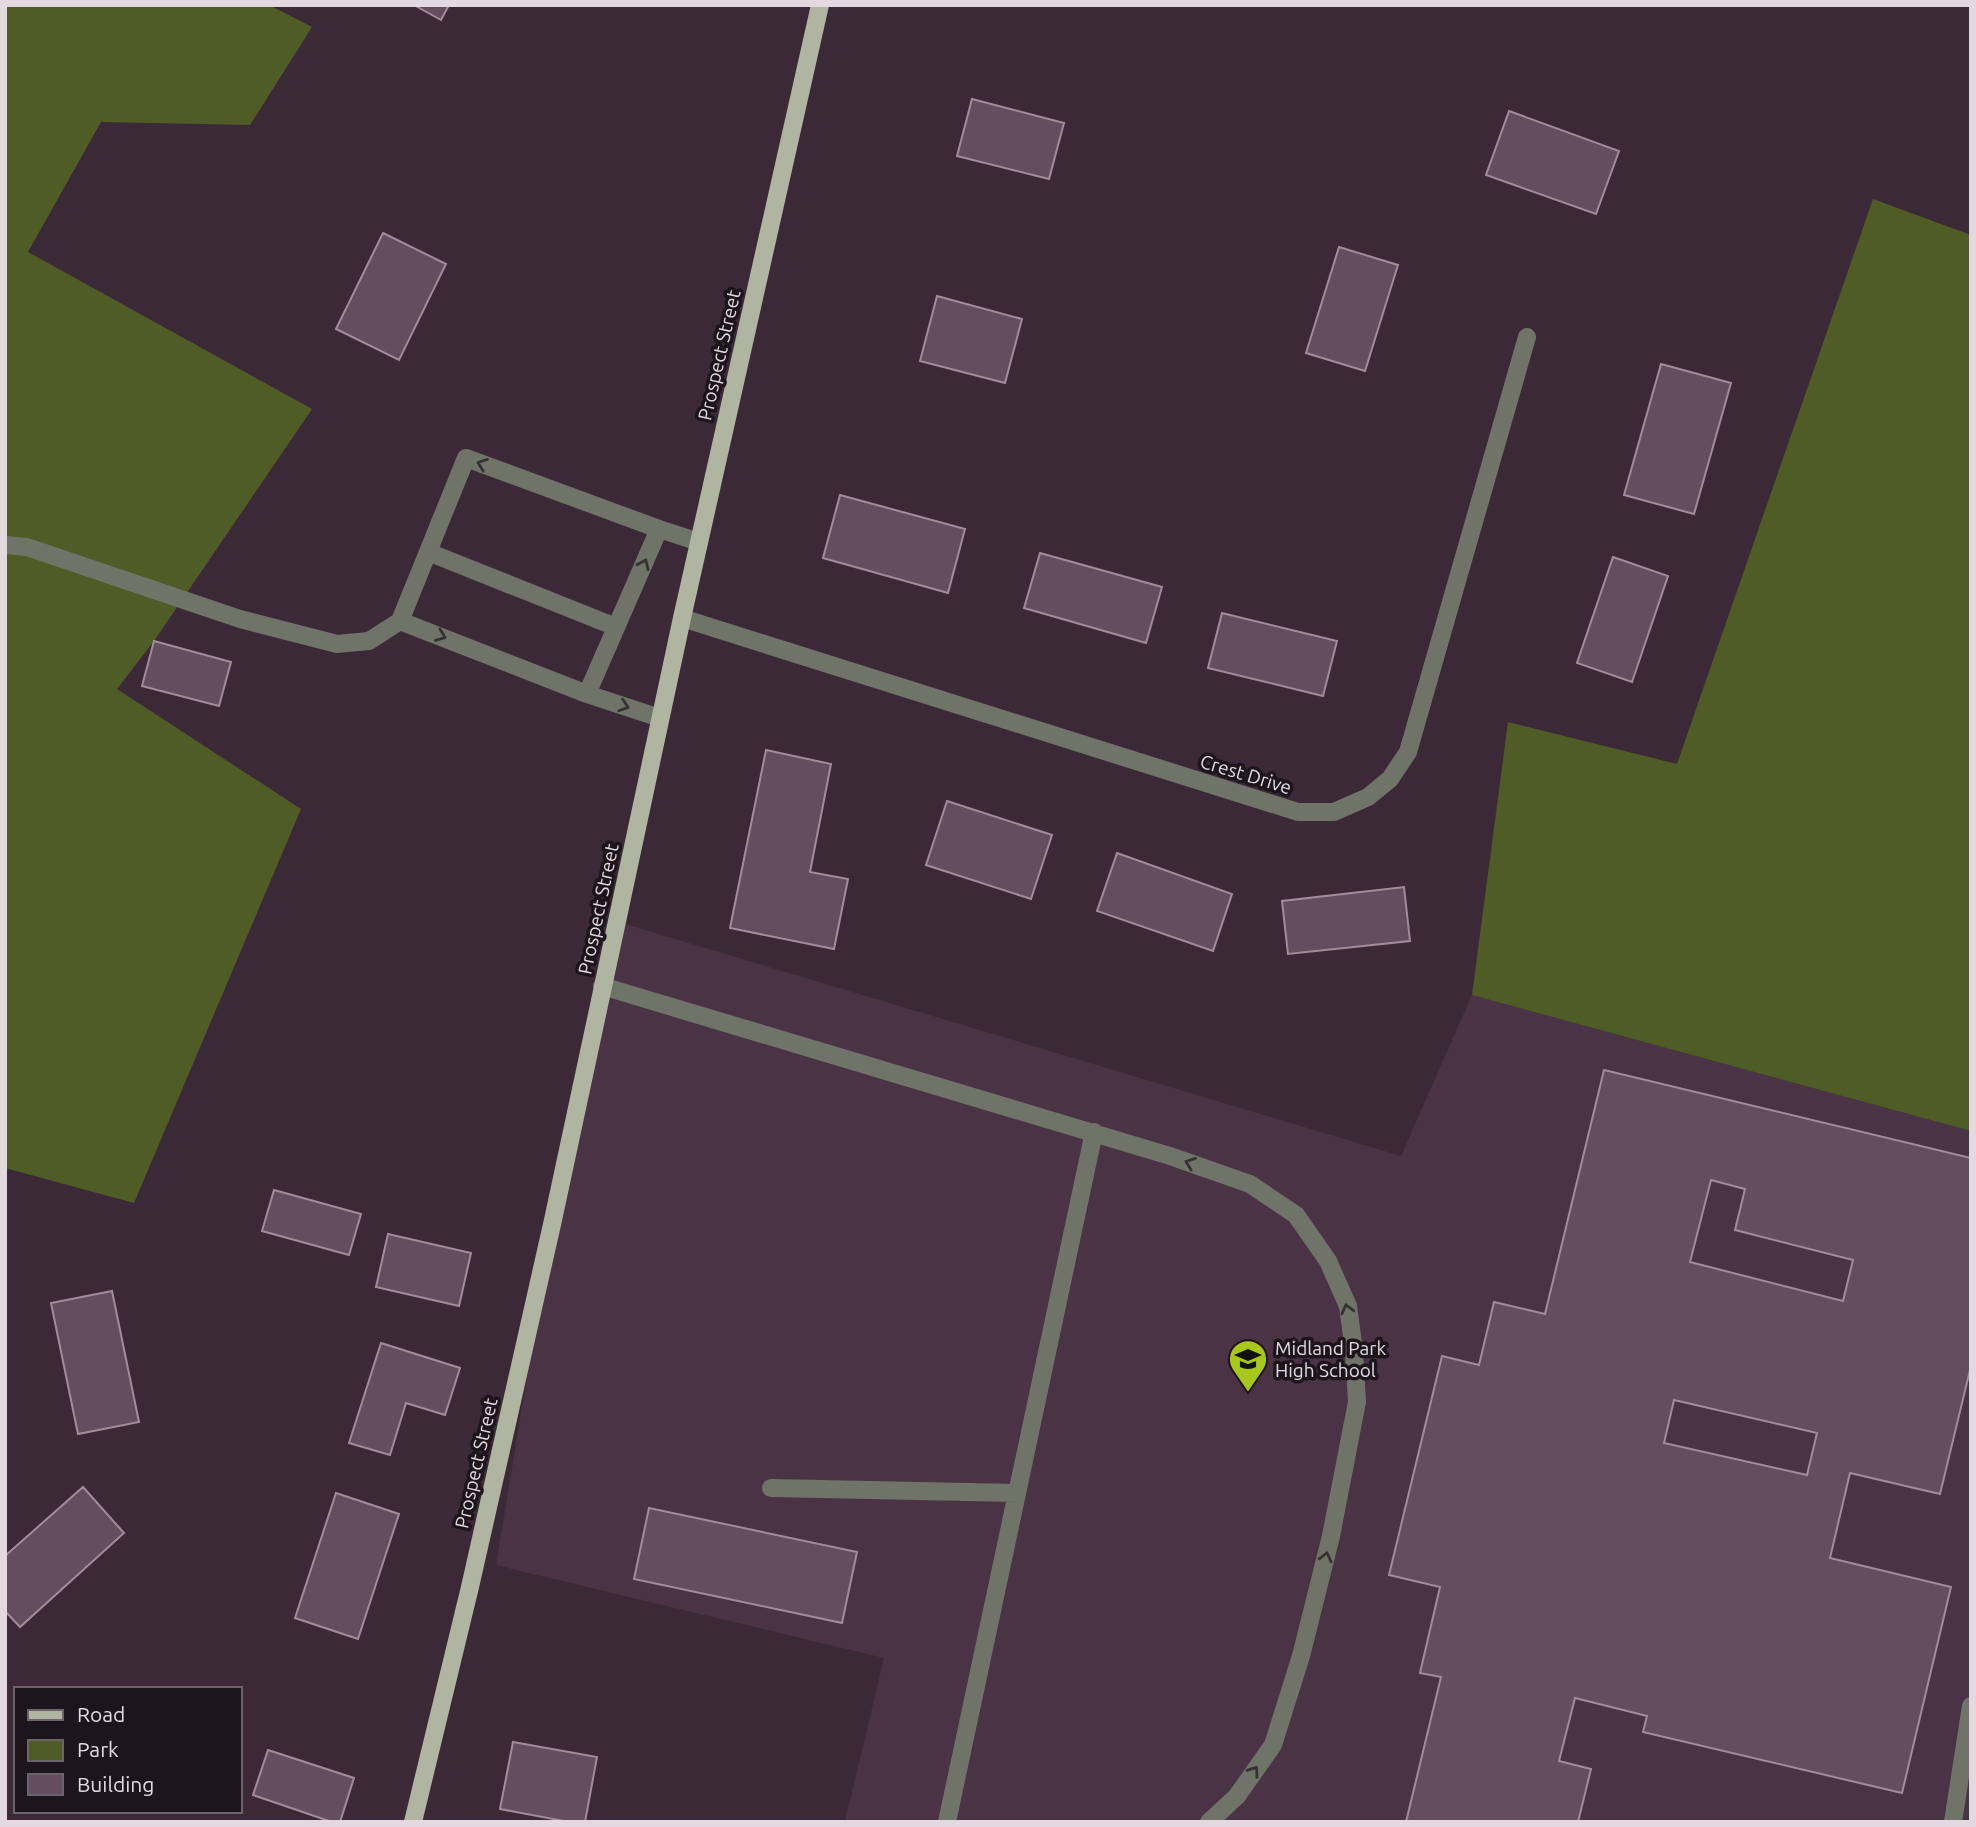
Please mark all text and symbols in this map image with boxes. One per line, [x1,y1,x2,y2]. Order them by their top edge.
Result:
street label: Prospect Street [693,287,745,422]
one-way arrow [476,458,488,472]
one-way arrow [636,559,650,572]
one-way arrow [434,628,446,642]
one-way arrow [617,698,629,712]
street label: Crest Drive [1198,750,1294,798]
street label: Prospect Street [573,841,623,976]
one-way arrow [1184,1157,1196,1171]
one-way arrow [1341,1303,1355,1315]
place label: Midland Park High School [1275,1337,1386,1381]
school or university icon: Midland Park High School [1227,1338,1269,1393]
street label: Prospect Street [450,1395,502,1530]
one-way arrow [1318,1551,1332,1563]
legend [14,1687,242,1813]
text: Road [77,1702,125,1726]
text: Park [77,1737,119,1761]
one-way arrow [1246,1766,1258,1779]
text: Building [77,1772,154,1796]

